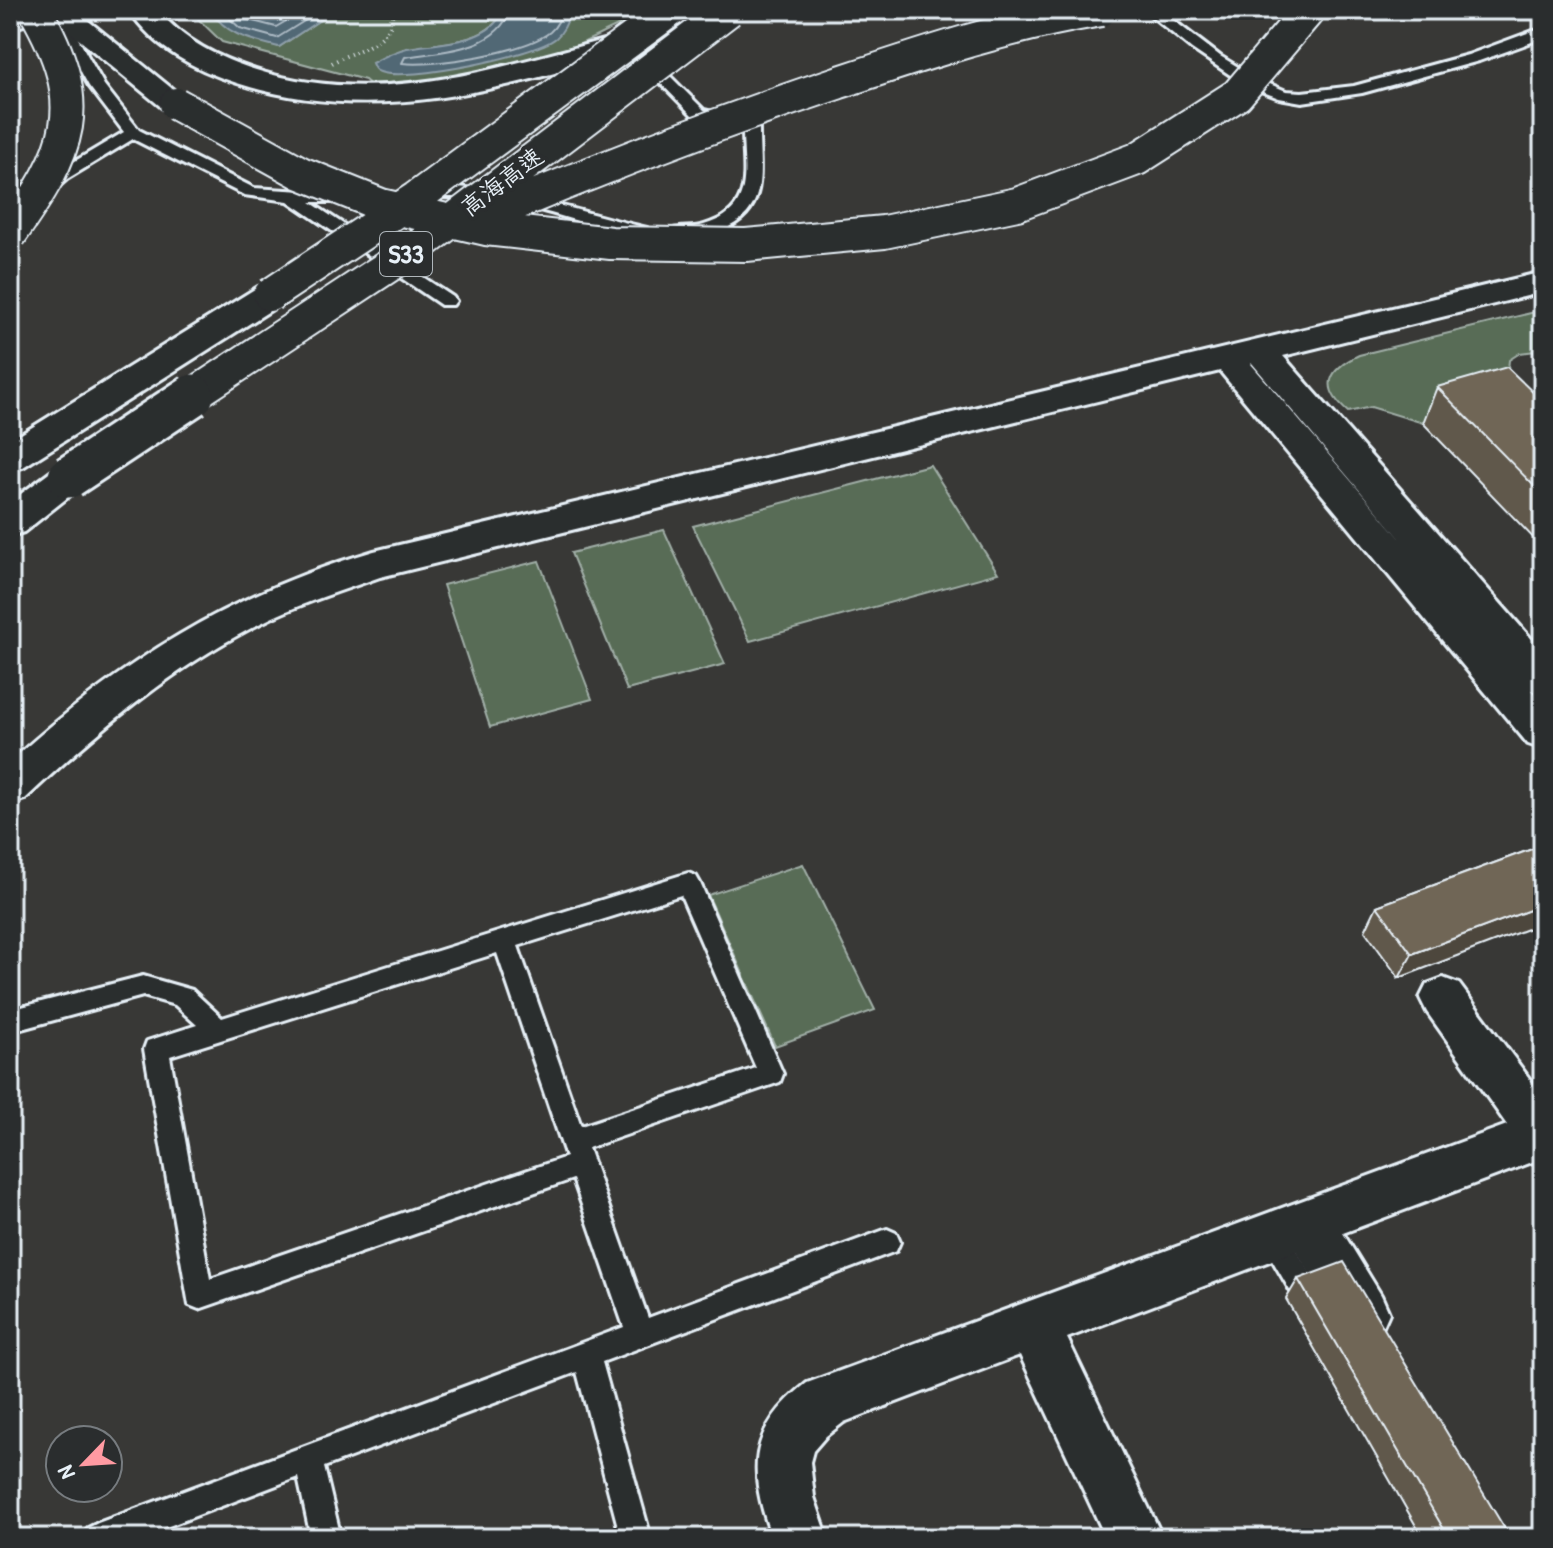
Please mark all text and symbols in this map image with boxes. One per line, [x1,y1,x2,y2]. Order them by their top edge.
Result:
street label: 高海高速 [453,140,549,223]
road number: S33 [380,232,432,276]
north arrow [44,1424,124,1504]
text: N [50,1461,82,1484]

